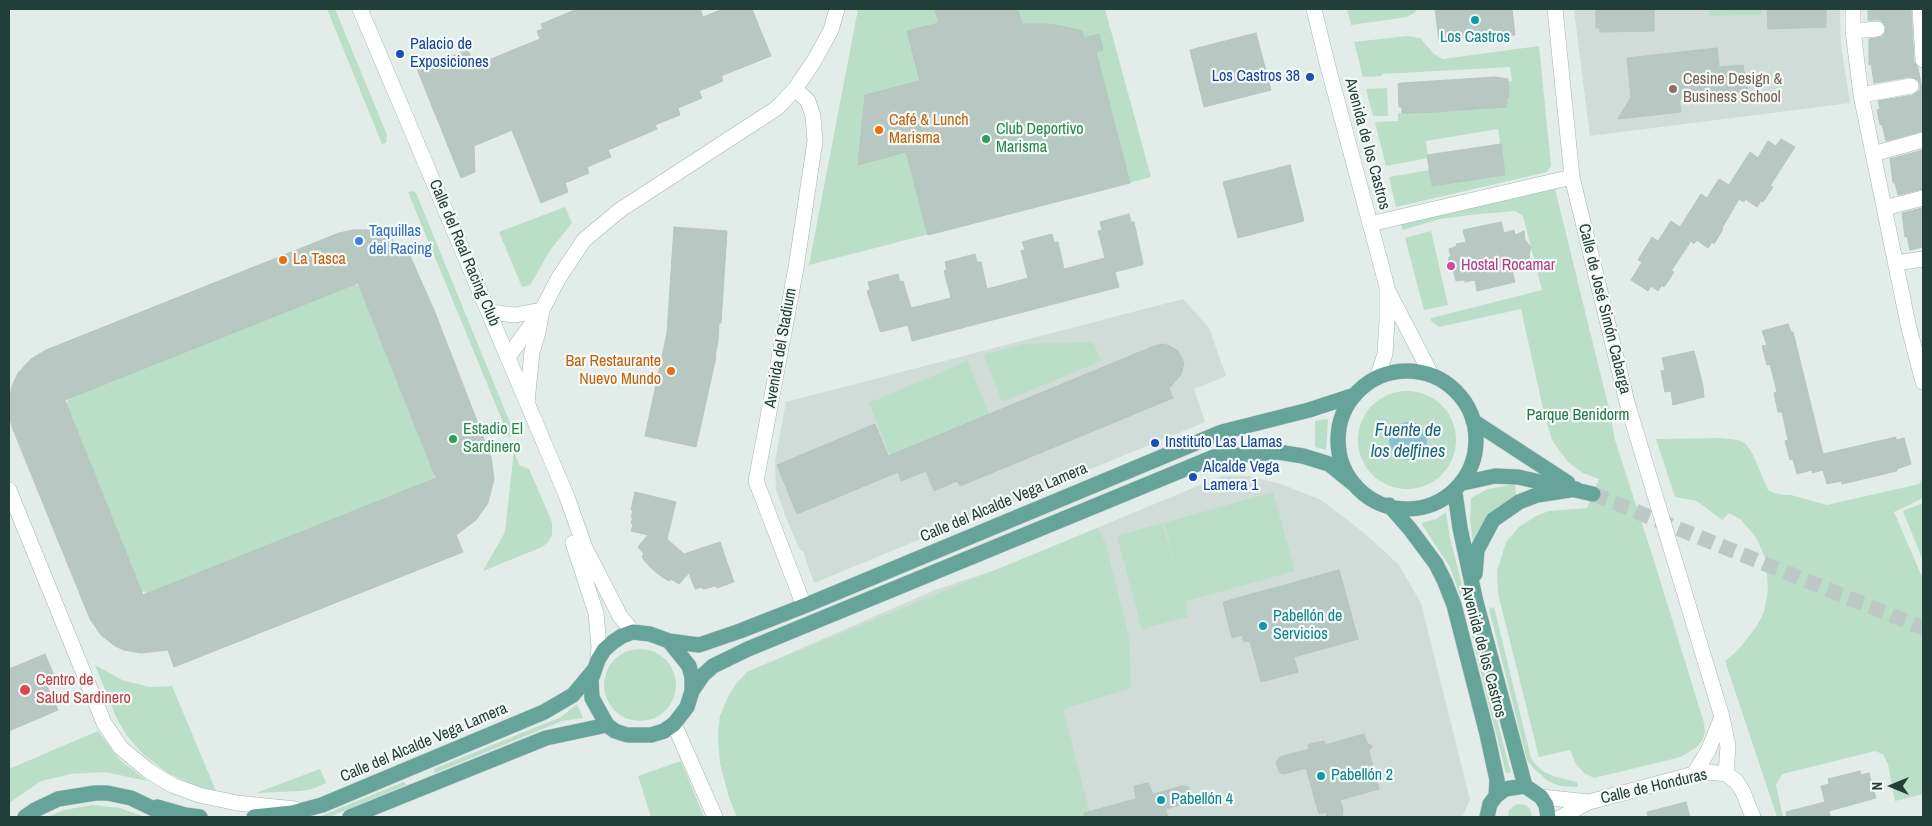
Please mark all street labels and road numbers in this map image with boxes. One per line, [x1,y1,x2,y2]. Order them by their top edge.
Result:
street label: Avenida de los Castros [1340,76,1394,212]
street label: Calle del Real Racing Club [424,177,504,329]
street label: Calle de José Simón Cabarga [1574,222,1634,396]
street label: Avenida del Stadium [761,286,801,410]
street label: Calle del Alcalde Vega Lamera [918,459,1090,547]
street label: Avenida de los Castros [1456,584,1510,720]
street label: Calle del Alcalde Vega Lamera [338,699,510,787]
street label: Calle de Honduras [1599,765,1709,809]

